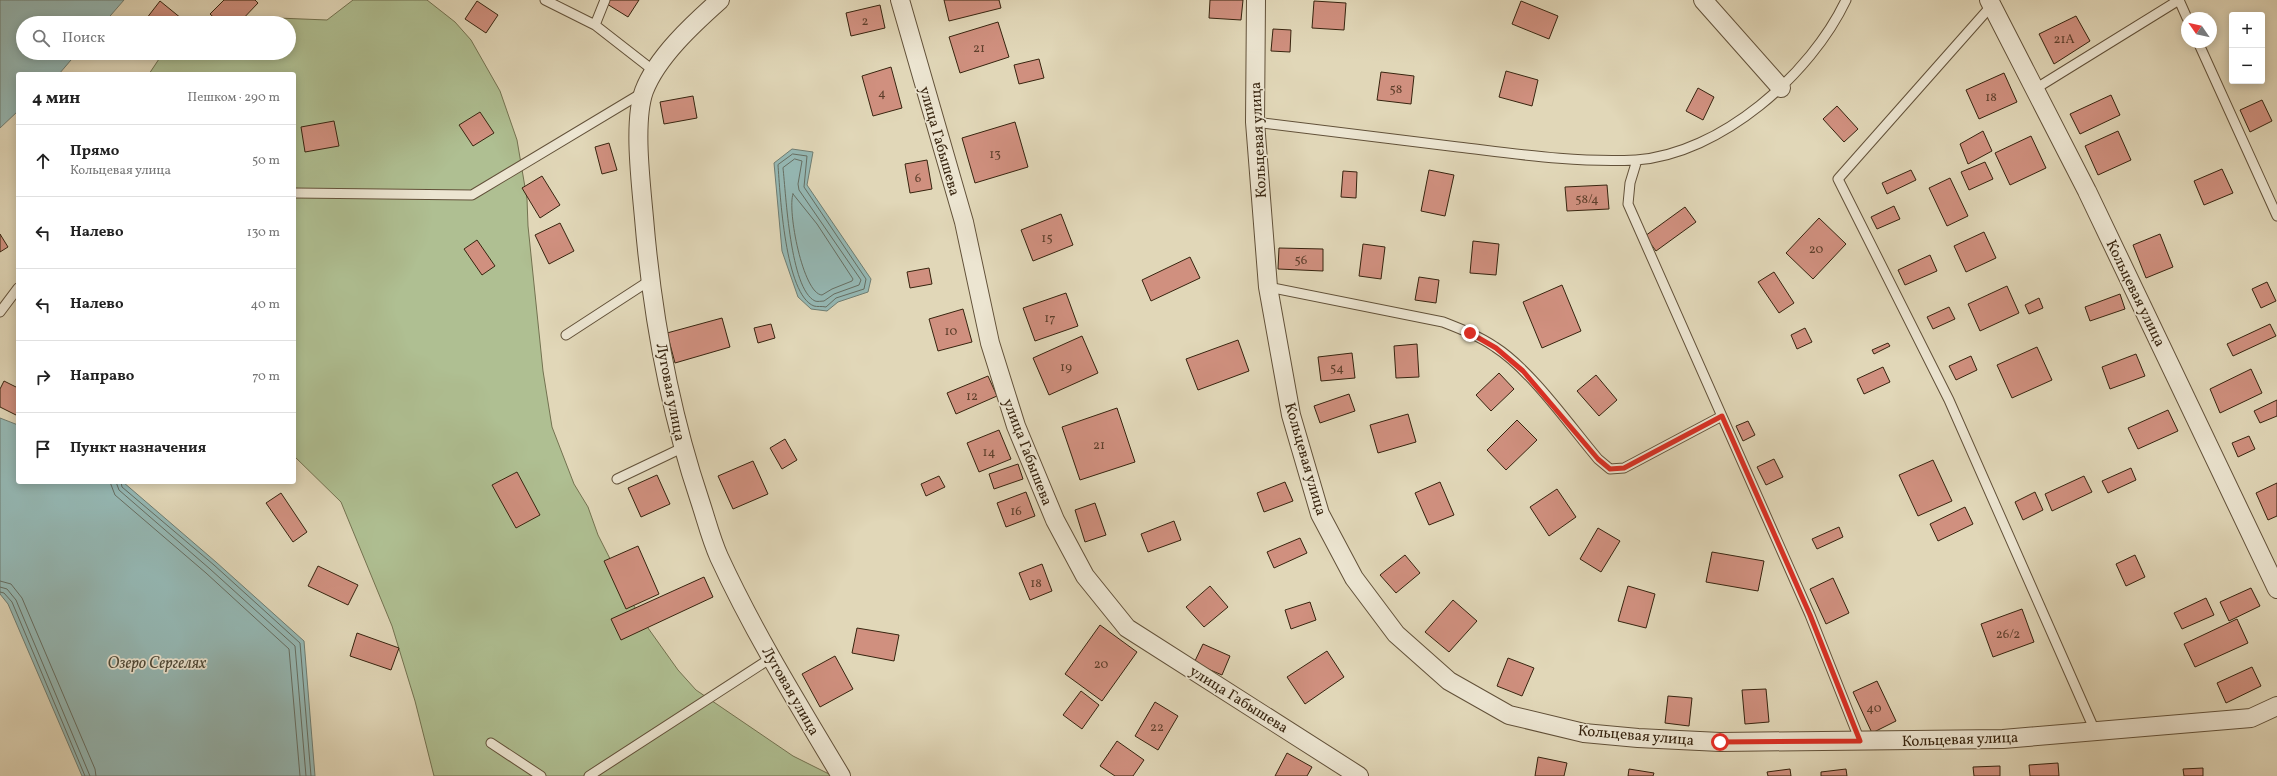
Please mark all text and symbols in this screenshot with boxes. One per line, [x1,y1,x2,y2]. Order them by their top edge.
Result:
north arrow [2181,12,2217,48]
map controls [2229,12,2265,84]
button: + [2229,12,2265,48]
house number: 2 [862,13,869,31]
search box [16,16,296,60]
icon: search [30,27,52,49]
text: Поиск [62,28,105,49]
house number: 21А [2053,31,2075,49]
house number: 21 [973,40,985,58]
button: − [2229,48,2265,84]
street label: Кольцевая улица [1246,81,1273,199]
house number: 58 [1390,81,1402,99]
street label: улица Габышева [913,84,964,199]
house number: 4 [878,85,886,103]
text: 4 мин [32,87,80,110]
text: Пешком · 290 m [188,89,280,107]
house number: 18 [1985,89,1997,107]
text: Прямо [70,141,119,162]
house number: 13 [989,146,1001,164]
icon: ahead [32,150,54,172]
text: 50 m [252,152,280,170]
text: Кольцевая улица [70,162,171,180]
house number: 6 [915,170,922,188]
house number: 58/4 [1575,191,1599,209]
icon: left [32,222,54,244]
text: Налево [70,222,124,243]
text: 130 m [247,224,280,242]
house number: 15 [1041,230,1053,248]
street label: Кольцевая улица [2100,237,2170,351]
house number: 20 [1809,241,1824,259]
house number: 56 [1295,252,1308,270]
icon: left [32,294,54,316]
text: Налево [70,294,124,315]
text: 40 m [251,296,280,314]
house number: 17 [1044,310,1056,328]
house number: 10 [945,323,958,341]
route end [1461,324,1479,342]
street label: Луговая улица [650,341,689,443]
house number: 19 [1060,359,1072,377]
house number: 54 [1330,360,1344,378]
icon: right [32,366,54,388]
text: Направо [70,366,134,387]
text: 70 m [252,368,280,386]
house number: 12 [966,388,978,406]
street label: улица Габышева [997,396,1057,509]
street label: Кольцевая улица [1278,400,1331,518]
house number: 21 [1093,437,1105,455]
icon: arrive [32,438,54,460]
text: Пункт назначения [70,438,206,459]
house number: 14 [983,444,996,462]
house number: 16 [1010,503,1022,521]
house number: 18 [1030,575,1042,593]
house number: 26/2 [1996,626,2020,644]
street label: Луговая улица [756,643,824,740]
water label: Озеро Сергелях [107,653,207,675]
house number: 20 [1094,656,1109,674]
street label: улица Габышева [1185,661,1292,739]
house number: 40 [1866,700,1882,718]
house number: 22 [1150,719,1164,737]
street label: Кольцевая улица [1577,721,1695,752]
street label: Кольцевая улица [1901,728,2019,753]
route start [1711,733,1729,751]

